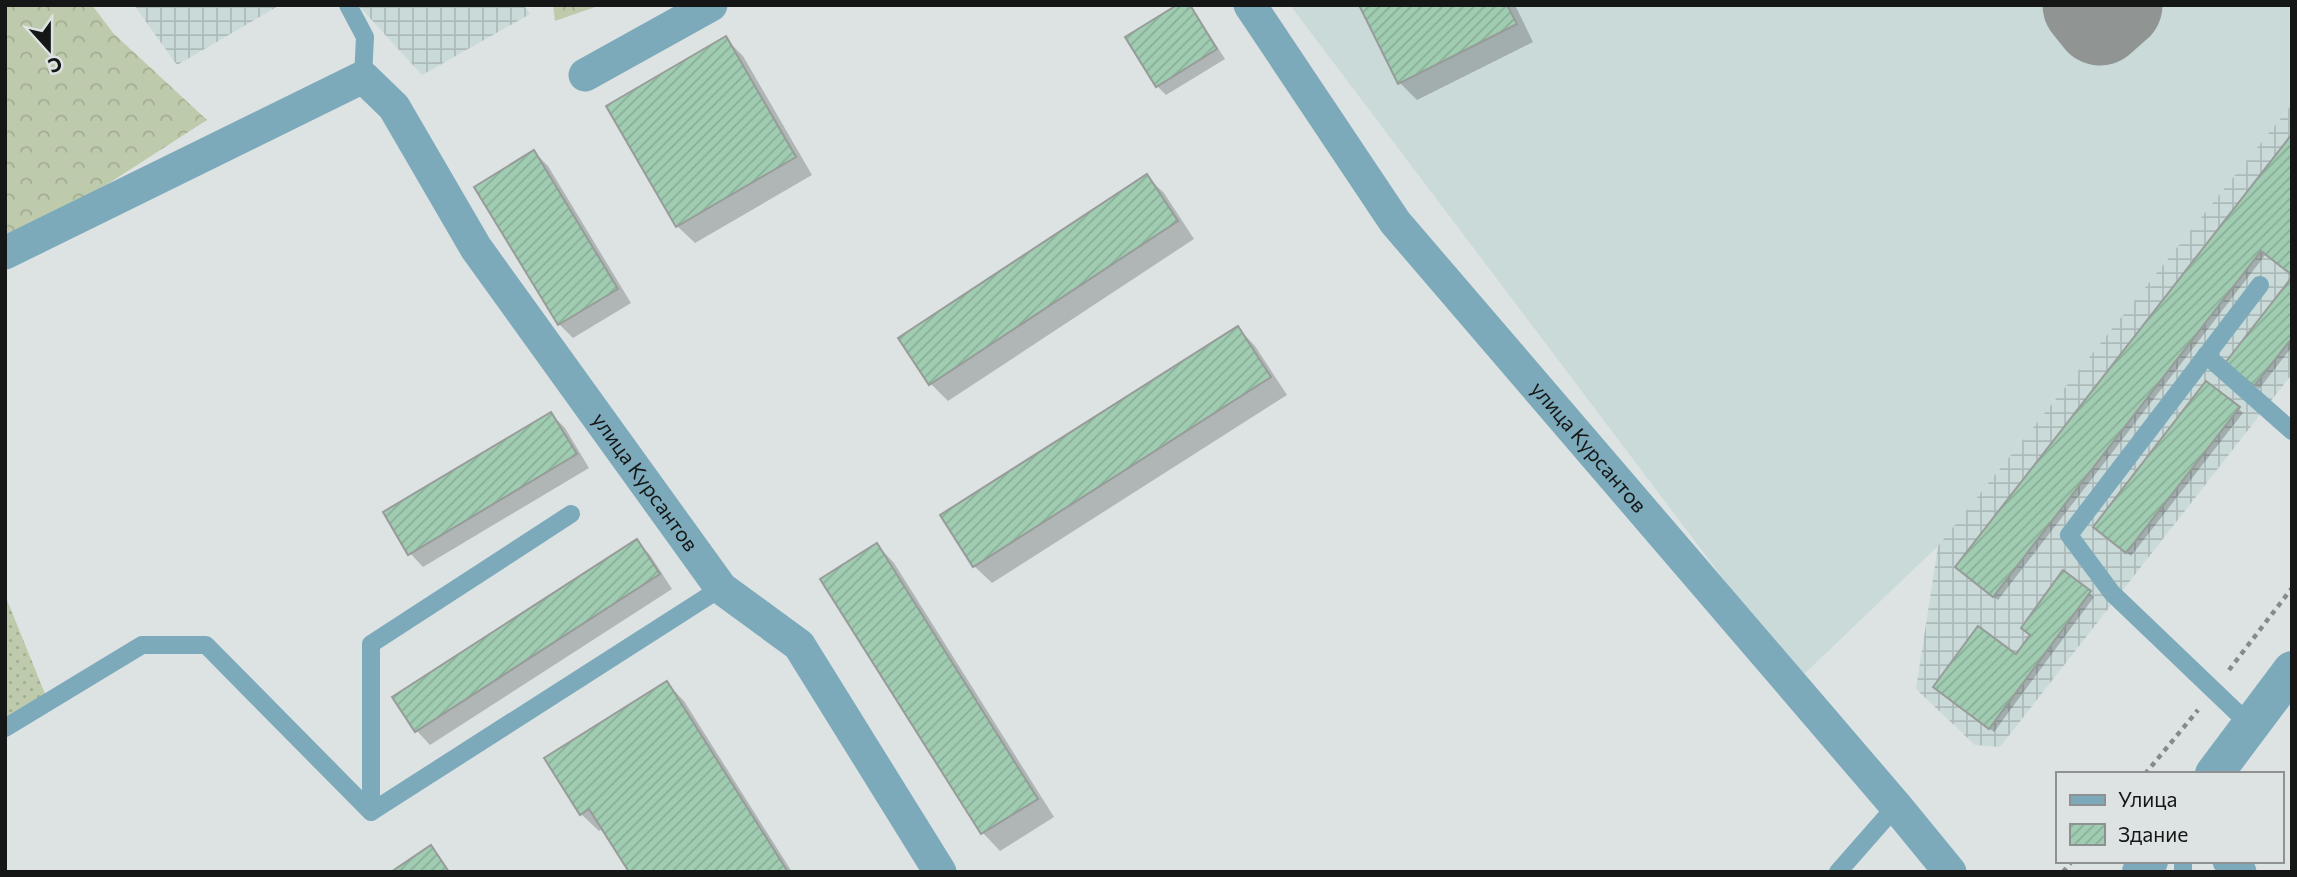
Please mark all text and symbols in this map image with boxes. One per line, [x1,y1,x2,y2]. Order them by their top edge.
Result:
north arrow [14,14,84,84]
text: С [45,52,65,78]
street label: улица Курсантов [1526,376,1653,517]
street label: улица Курсантов [588,407,704,556]
legend [2056,772,2283,863]
text: Улица [2118,786,2177,811]
text: Здание [2118,821,2188,846]

